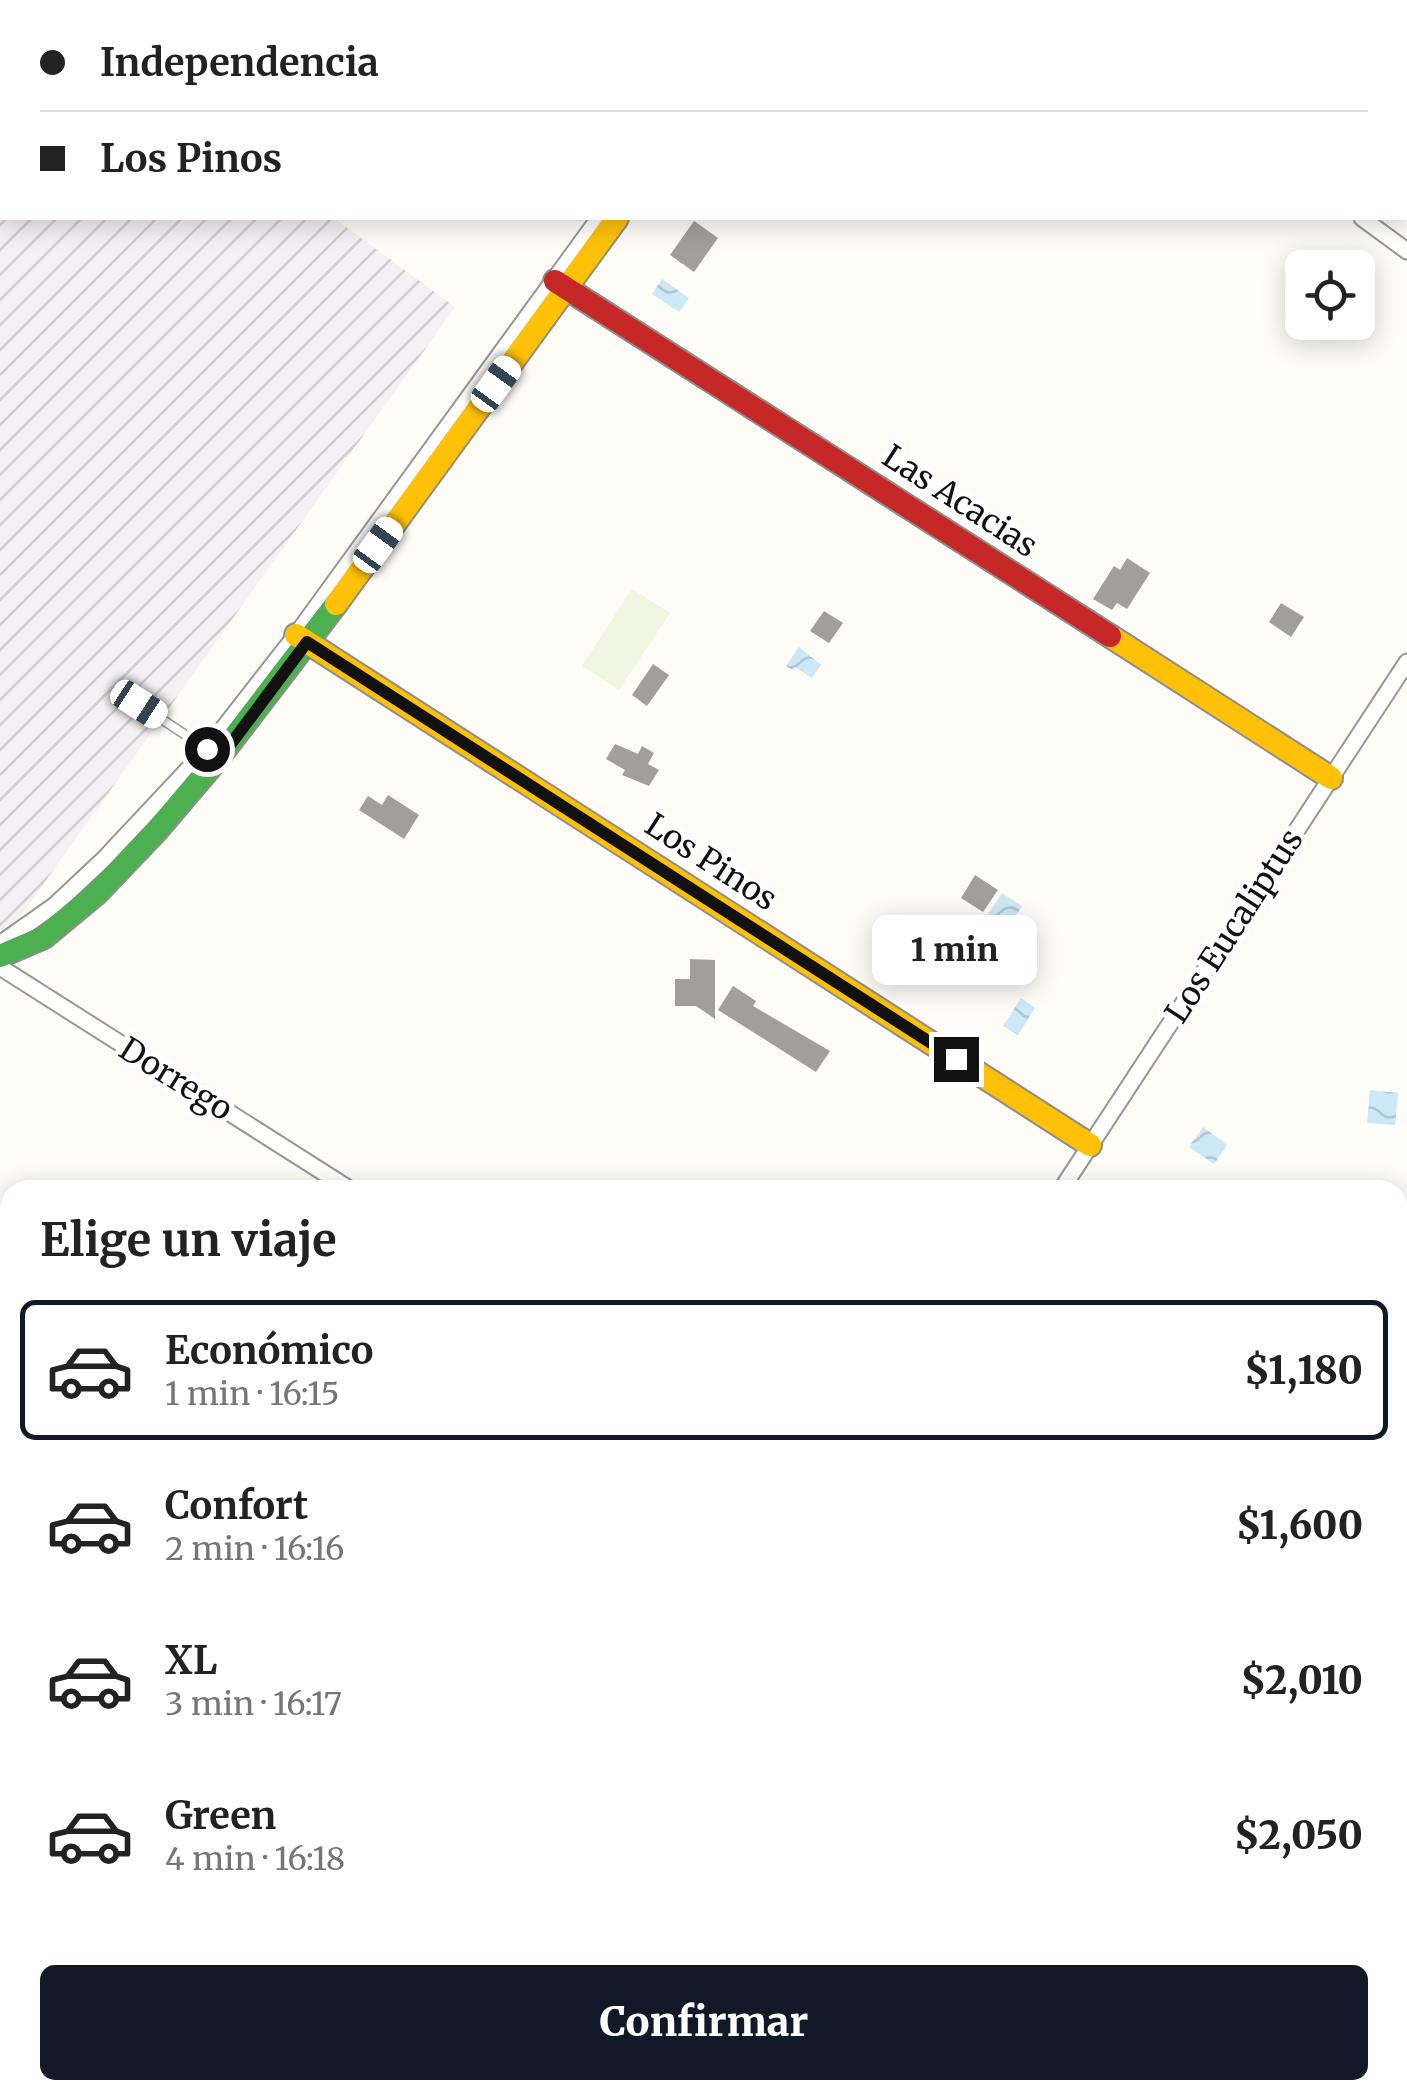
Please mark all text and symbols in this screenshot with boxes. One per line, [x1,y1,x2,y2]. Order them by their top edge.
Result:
text: Independencia [100,39,379,86]
text: Los Pinos [100,135,282,182]
map controls [1285,250,1375,340]
button: locate [1285,250,1375,340]
car [466,351,526,417]
street label: Las Acacias [875,436,1045,566]
car [348,512,408,578]
car [106,675,172,733]
route start [185,727,230,772]
street label: Los Pinos [638,805,784,919]
street label: Los Eucaliptus [1156,821,1312,1031]
callout: 1 min [874,914,1038,984]
text: 1 min [911,930,998,970]
street label: Dorrego [112,1029,240,1129]
route end [934,1037,979,1082]
text: Elige un viaje [40,1212,336,1268]
icon: car [45,1325,135,1415]
text: Económico [165,1327,373,1374]
text: $1,180 [1244,1347,1363,1394]
text: 1 min · 16:15 [165,1374,339,1414]
icon: car [45,1480,135,1570]
text: Confort [165,1482,308,1529]
text: $1,600 [1236,1502,1363,1549]
text: 2 min · 16:16 [165,1529,344,1569]
icon: car [45,1635,135,1725]
text: XL [165,1637,217,1684]
text: $2,010 [1240,1657,1363,1704]
text: 3 min · 16:17 [165,1684,342,1724]
icon: car [45,1790,135,1880]
text: Green [165,1792,276,1839]
text: $2,050 [1234,1812,1363,1859]
text: 4 min · 16:18 [165,1839,345,1879]
button: Confirmar [40,1965,1368,2080]

